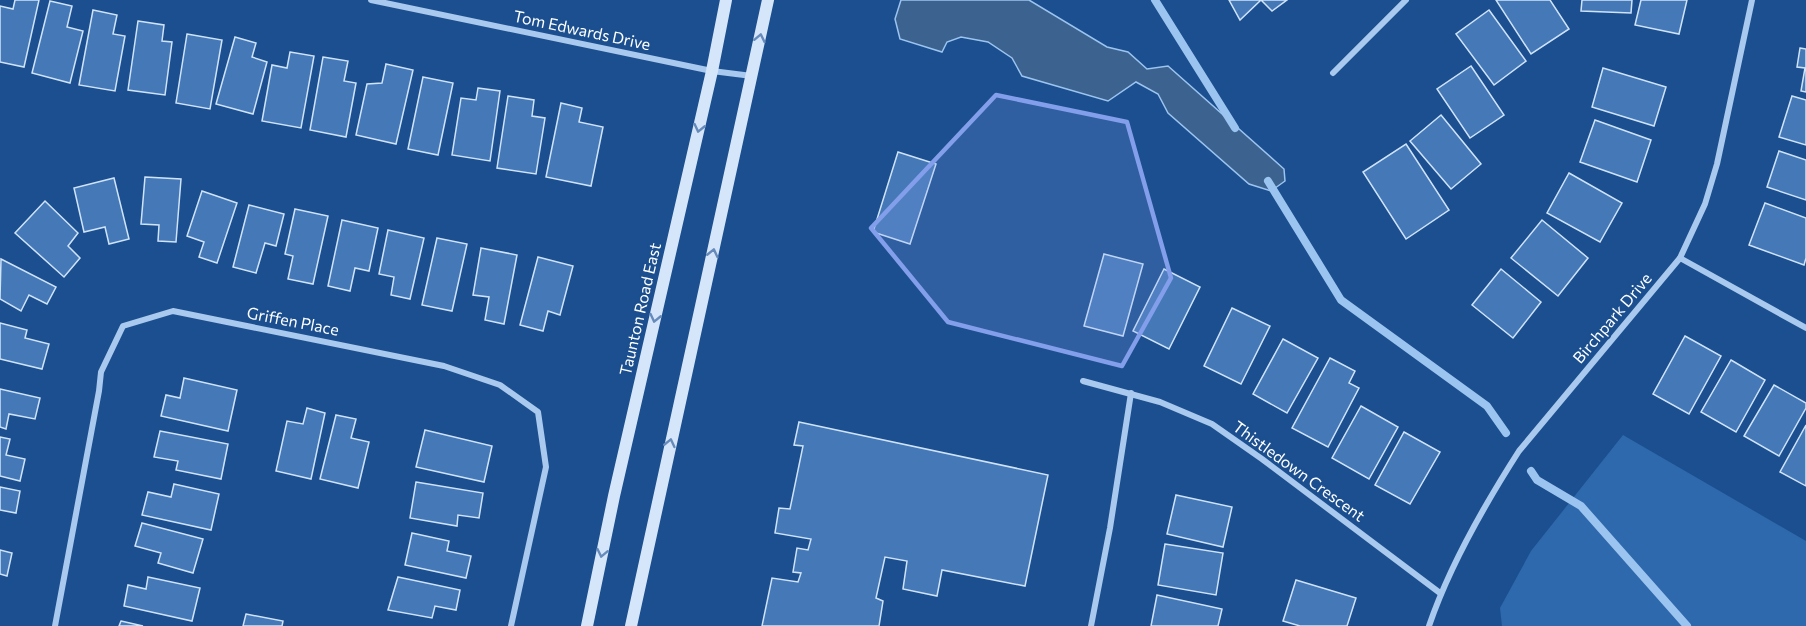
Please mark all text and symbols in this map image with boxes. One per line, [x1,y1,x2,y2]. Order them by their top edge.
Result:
street label: Tom Edwards Drive [512,6,652,53]
one-way arrow [753,33,766,43]
one-way arrow [693,123,706,133]
street label: Taunton Road East [615,240,664,377]
one-way arrow [705,249,718,259]
street label: Birchpark Drive [1568,269,1655,367]
street label: Griffen Place [245,302,341,339]
one-way arrow [649,313,662,323]
street label: Thistledown Crescent [1230,416,1369,525]
one-way arrow [662,439,675,449]
one-way arrow [596,548,609,558]

